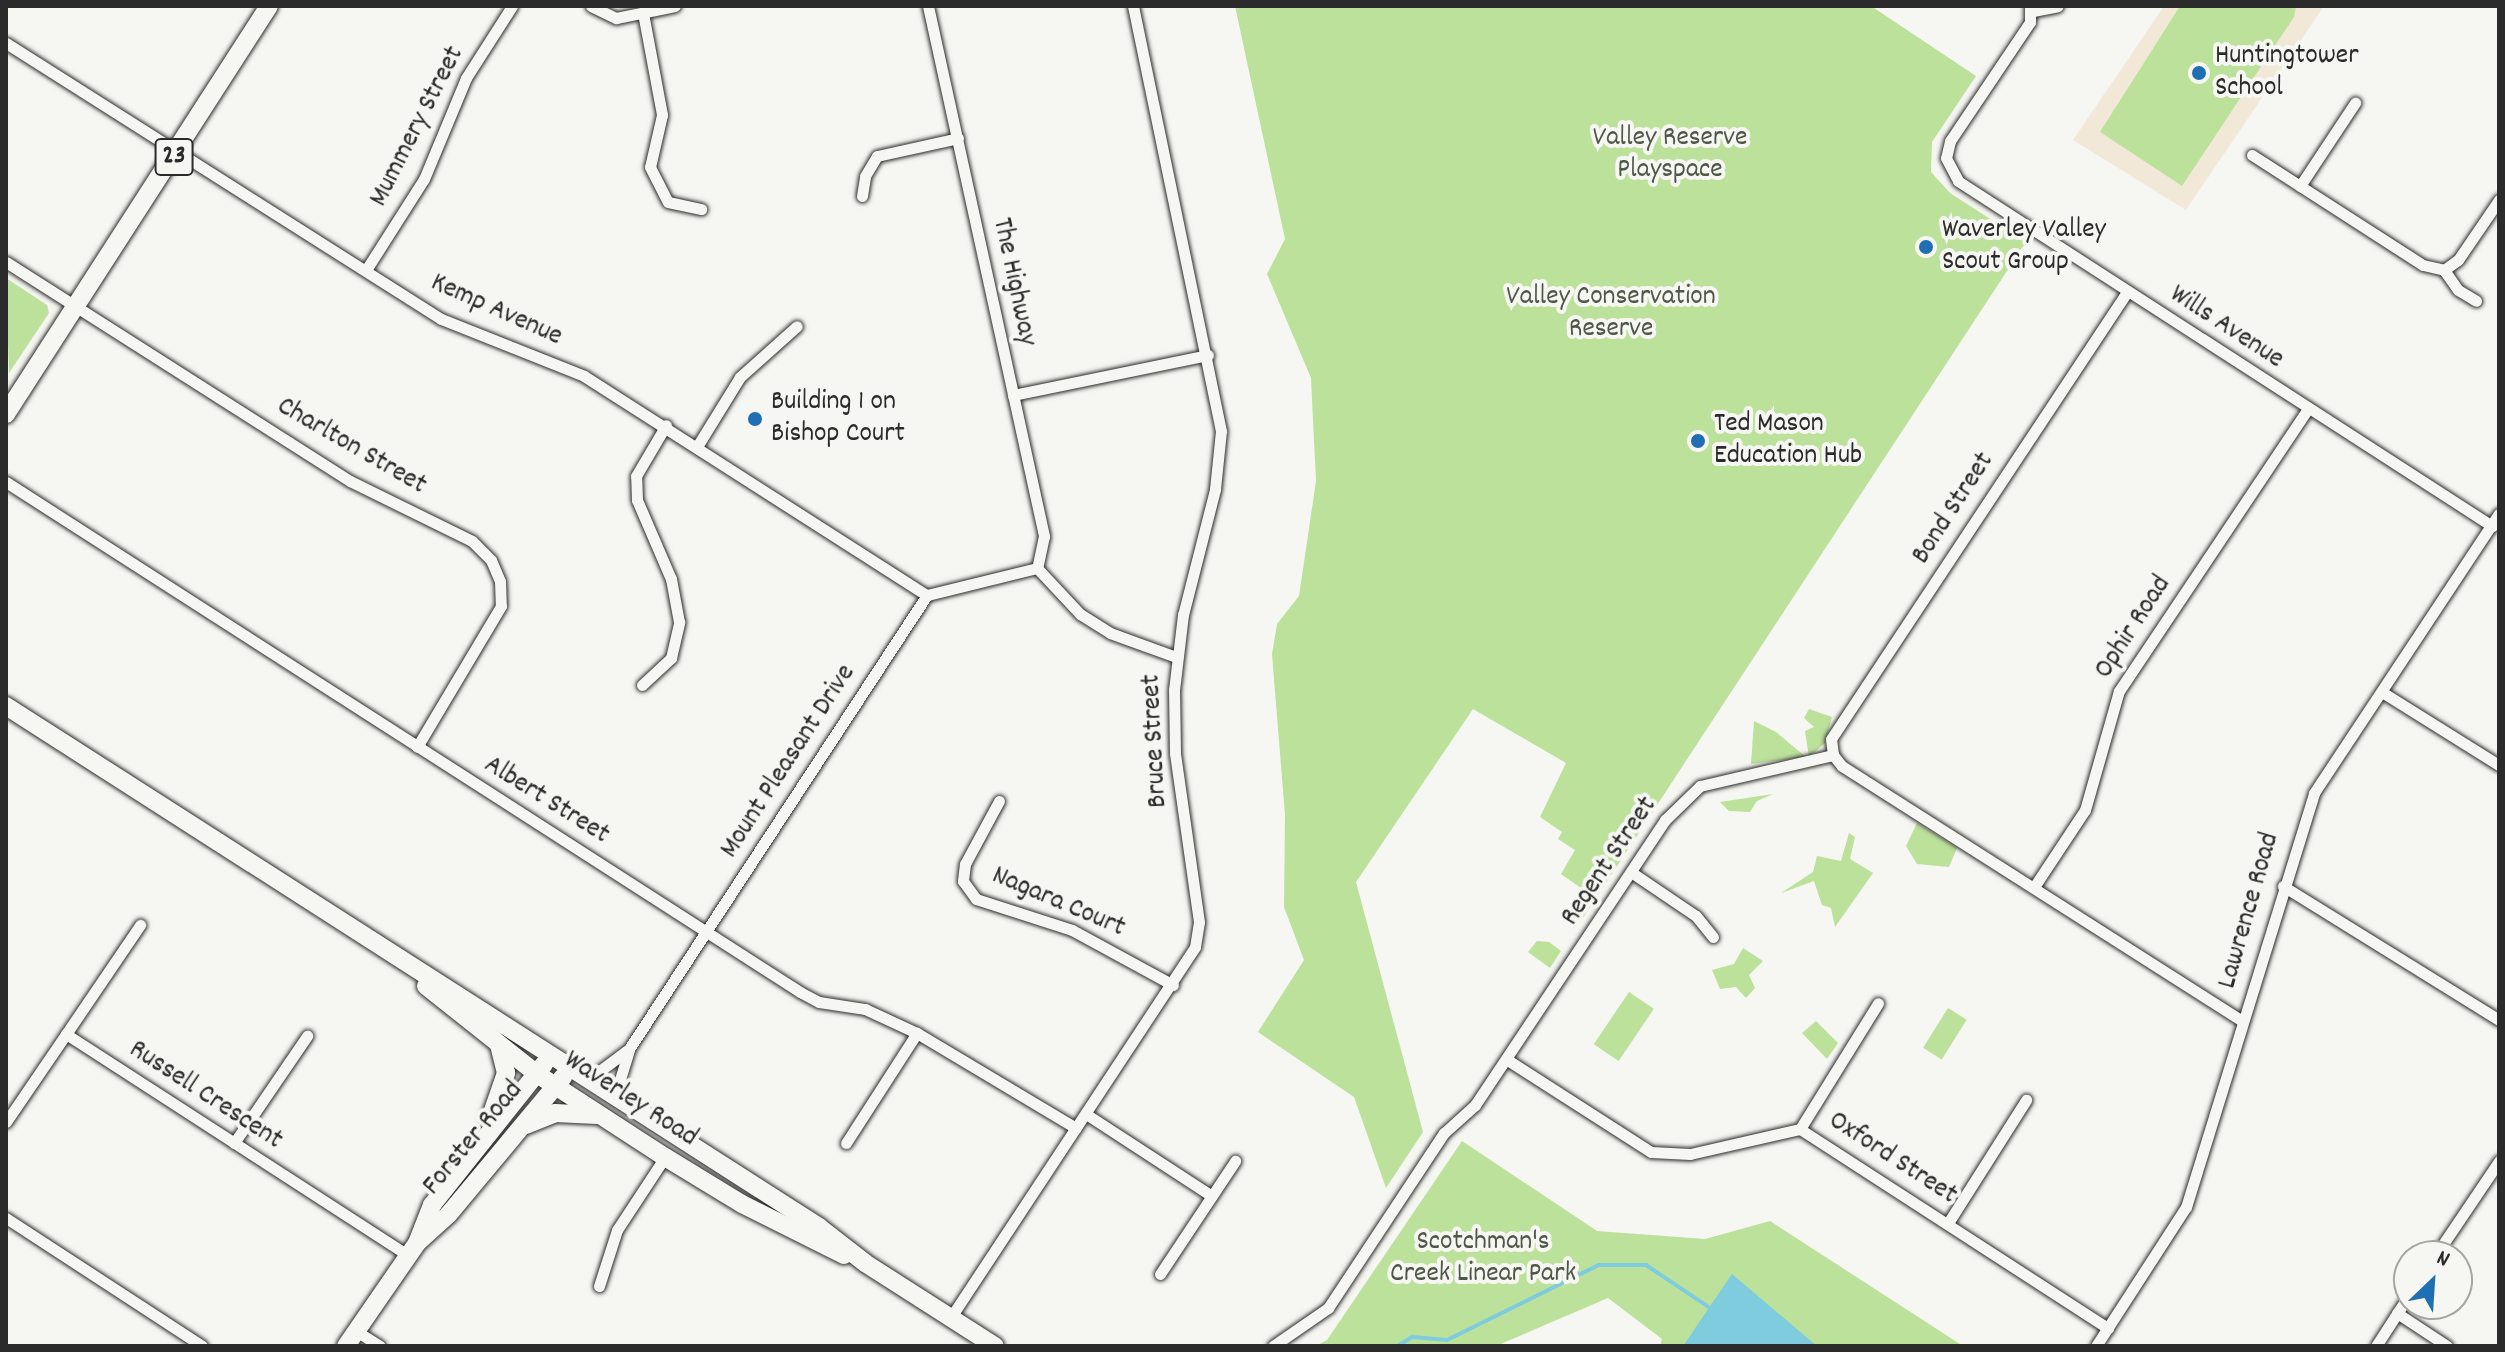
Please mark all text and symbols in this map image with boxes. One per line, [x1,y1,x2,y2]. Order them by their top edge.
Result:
place label: Huntingtower School [2215,40,2359,106]
street label: Mummery Street [363,41,473,213]
marker: Huntingtower School [2190,64,2208,82]
park label: Valley Reserve Playspace [1593,122,1747,188]
road number: 23 [154,135,194,179]
place label: Waverley Valley Scout Group [1942,214,2106,280]
street label: The Highway [983,215,1043,349]
marker: Waverley Valley Scout Group [1917,238,1935,256]
street label: Kemp Avenue [425,267,567,355]
street label: Wills Avenue [2163,279,2289,377]
park label: Valley Conservation Reserve [1506,281,1716,347]
place label: Building 1 on Bishop Court [771,386,905,452]
street label: Charlton Street [270,391,432,503]
place label: Ted Mason Education Hub [1714,408,1862,474]
marker: Building 1 on Bishop Court [746,410,764,428]
marker: Ted Mason Education Hub [1689,432,1707,450]
street label: Bond Street [1906,447,2002,571]
street label: Ophir Road [2088,570,2180,686]
street label: Mount Pleasant Drive [714,659,864,865]
street label: Bruce Street [1136,673,1176,809]
street label: Albert Street [477,749,615,853]
street label: Regent Street [1555,791,1665,933]
street label: Lawrence Road [2212,829,2288,993]
street label: Nagara Court [986,860,1130,946]
street label: Russell Crescent [122,1034,288,1158]
street label: Waverley Road [557,1044,703,1156]
street label: Forster Road [416,1075,532,1203]
street label: Oxford Street [1821,1105,1963,1213]
park label: Scotchman's Creek Linear Park [1390,1226,1576,1292]
north arrow [2393,1240,2473,1320]
text: N [2431,1243,2454,1276]

